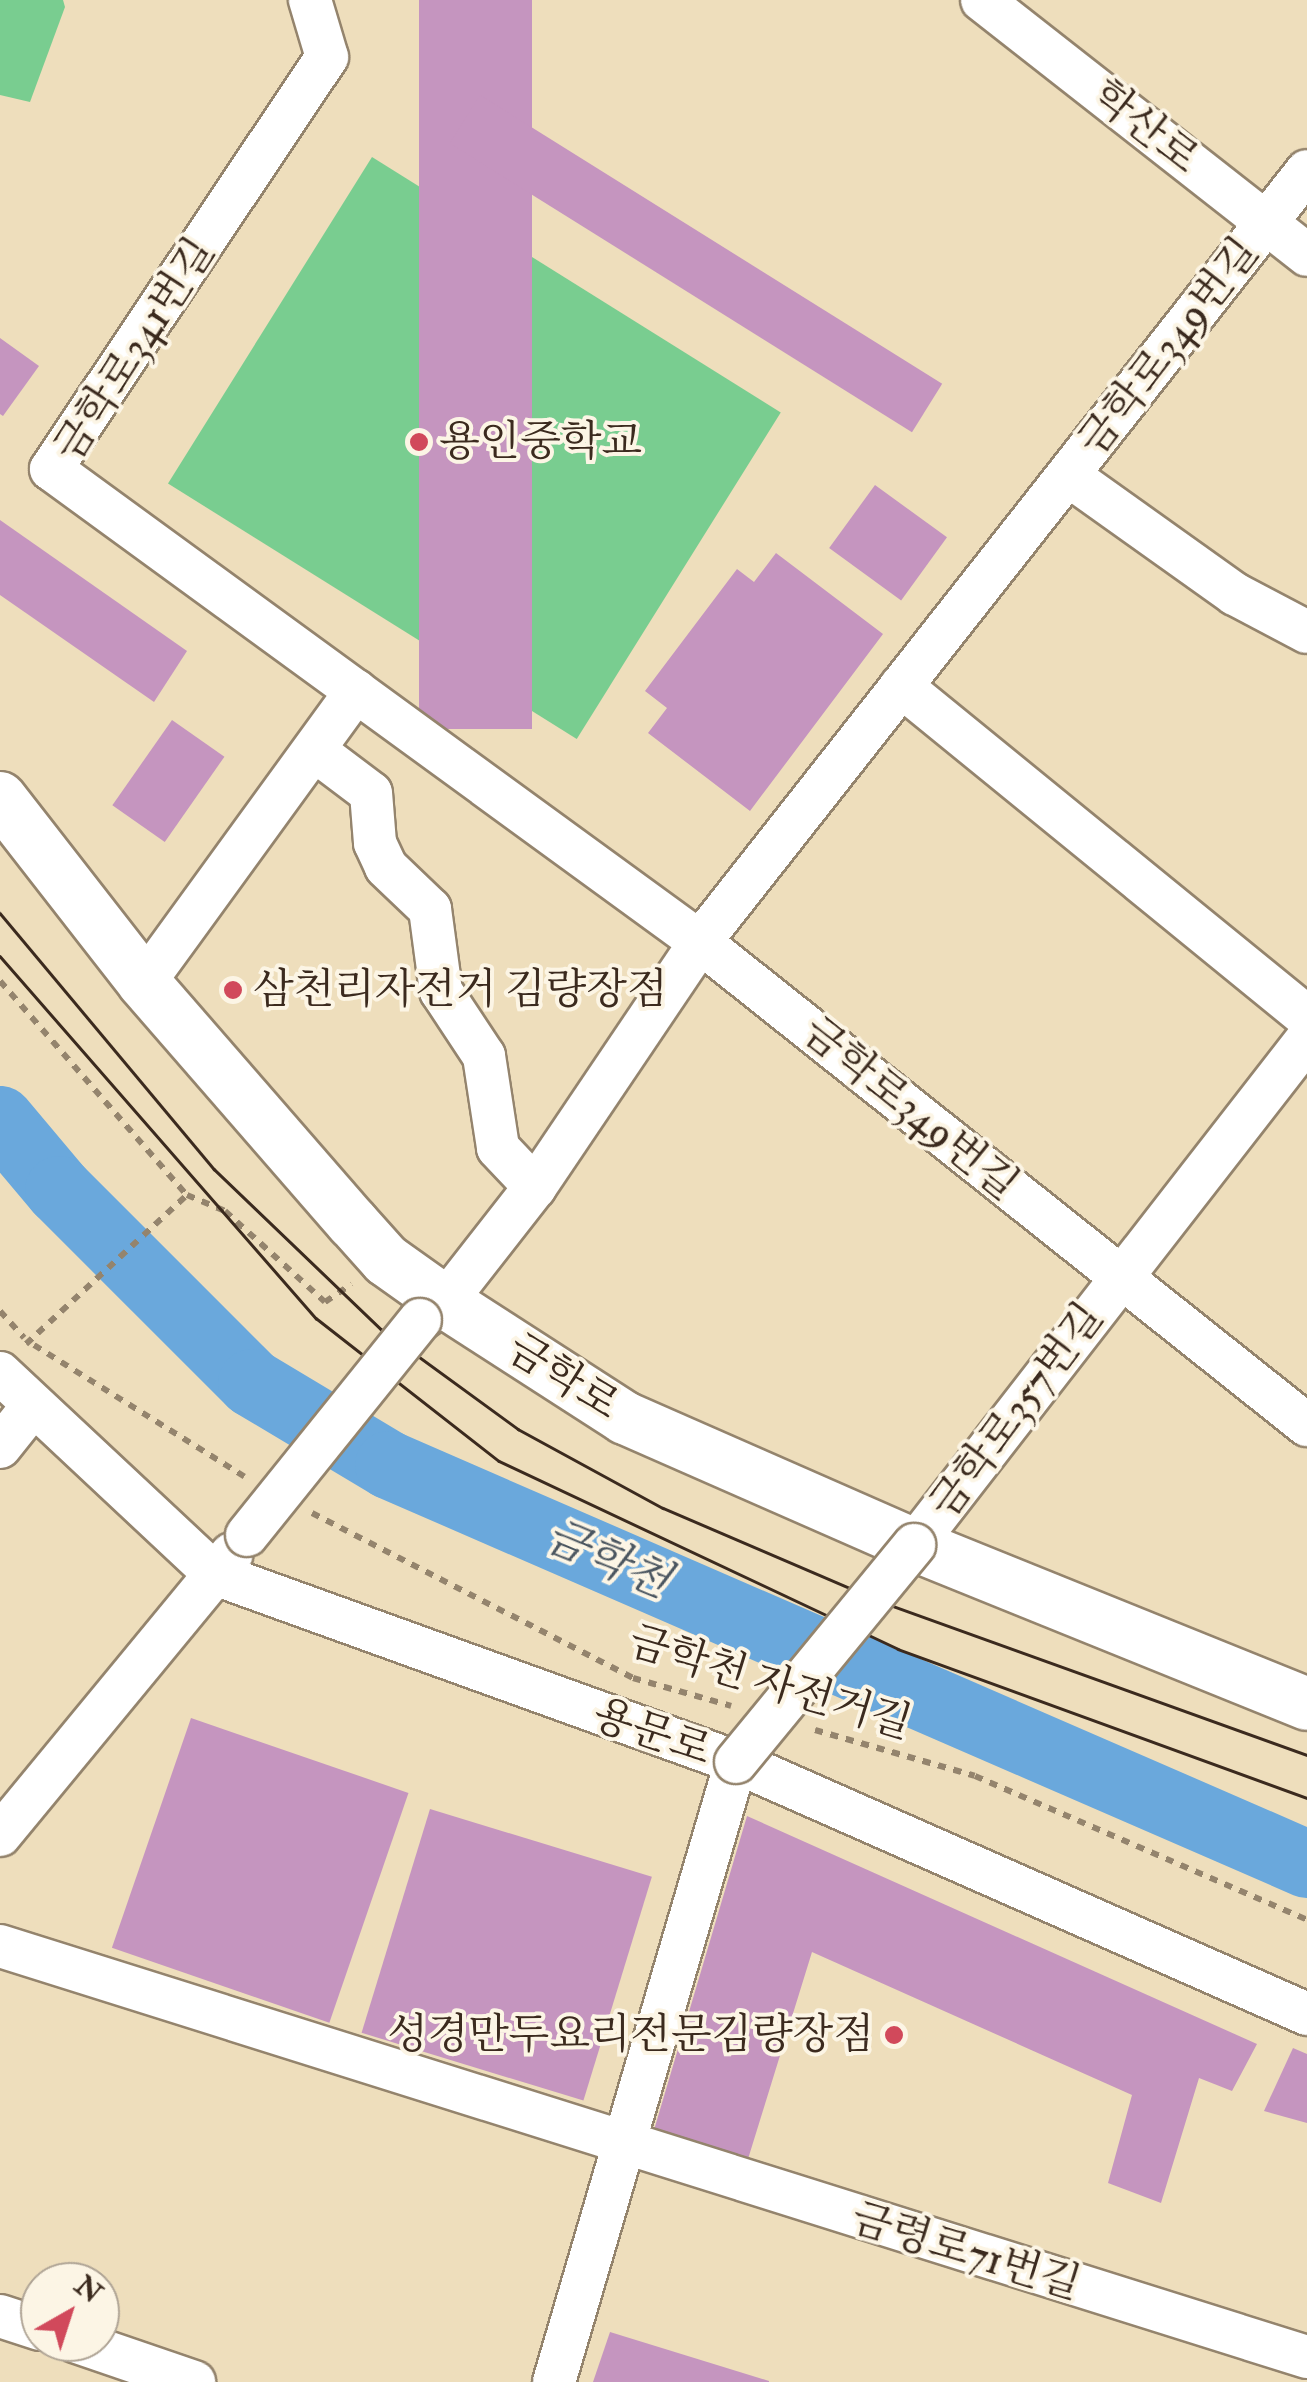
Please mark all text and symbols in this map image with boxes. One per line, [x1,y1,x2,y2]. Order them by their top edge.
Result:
street label: 학산로 [1082,70,1208,184]
street label: 금학로349번길 [1068,228,1270,466]
street label: 금학로341번길 [44,229,226,471]
place label: 용인중학교 [439,417,642,467]
marker: 용인중학교 [408,431,430,453]
place label: 삼천리자전거 김량장점 [253,965,668,1015]
marker: 삼천리자전거 김량장점 [222,979,244,1001]
street label: 금학로349번길 [792,1007,1028,1211]
street label: 금학로357번길 [920,1293,1114,1529]
street label: 금학로 [498,1323,628,1431]
water label: 금학천 [536,1510,678,1610]
street label: 금학천 자전거길 [623,1616,917,1750]
street label: 용문로 [586,1689,718,1777]
place label: 성경만두요리전문김량장점 [387,2010,874,2060]
marker: 성경만두요리전문김량장점 [883,2024,905,2046]
street label: 금령로71번길 [845,2193,1087,2311]
north arrow [20,2262,120,2362]
text: N [67,2268,109,2311]

